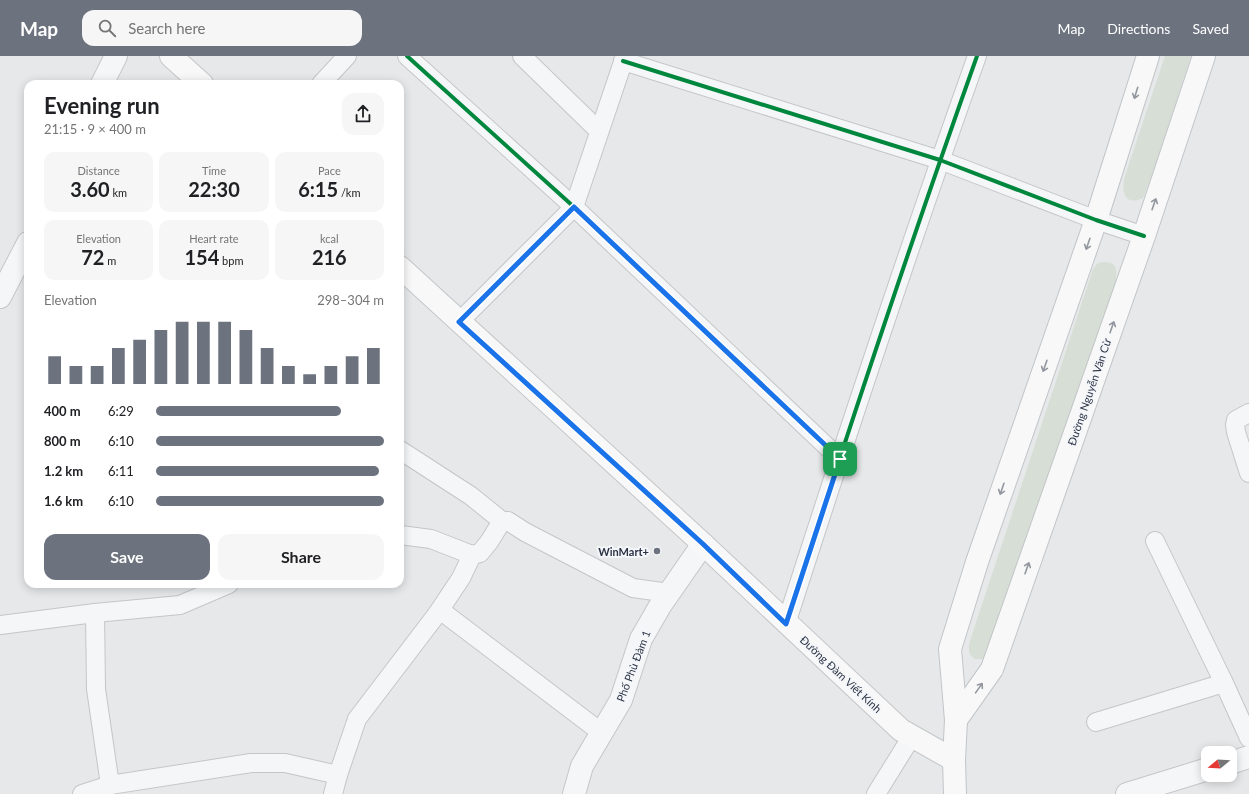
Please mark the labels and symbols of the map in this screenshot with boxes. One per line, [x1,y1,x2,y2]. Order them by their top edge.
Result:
one-way arrow [1132,87,1139,100]
one-way arrow [1151,198,1159,210]
one-way arrow [1083,237,1091,249]
one-way arrow [1109,320,1116,333]
street label: Đường Nguyễn Văn Cừ [1065,336,1114,447]
one-way arrow [1041,360,1048,373]
pin [823,442,857,476]
one-way arrow [998,483,1006,495]
place label: WinMart+ [598,545,649,558]
marker: WinMart+ [652,546,662,556]
one-way arrow [1024,563,1032,575]
street label: Phố Phù Đàm 1 [613,628,653,704]
street label: Đường Đàm Viết Kính [798,633,884,715]
one-way arrow [975,683,983,694]
north arrow [1201,746,1237,782]

